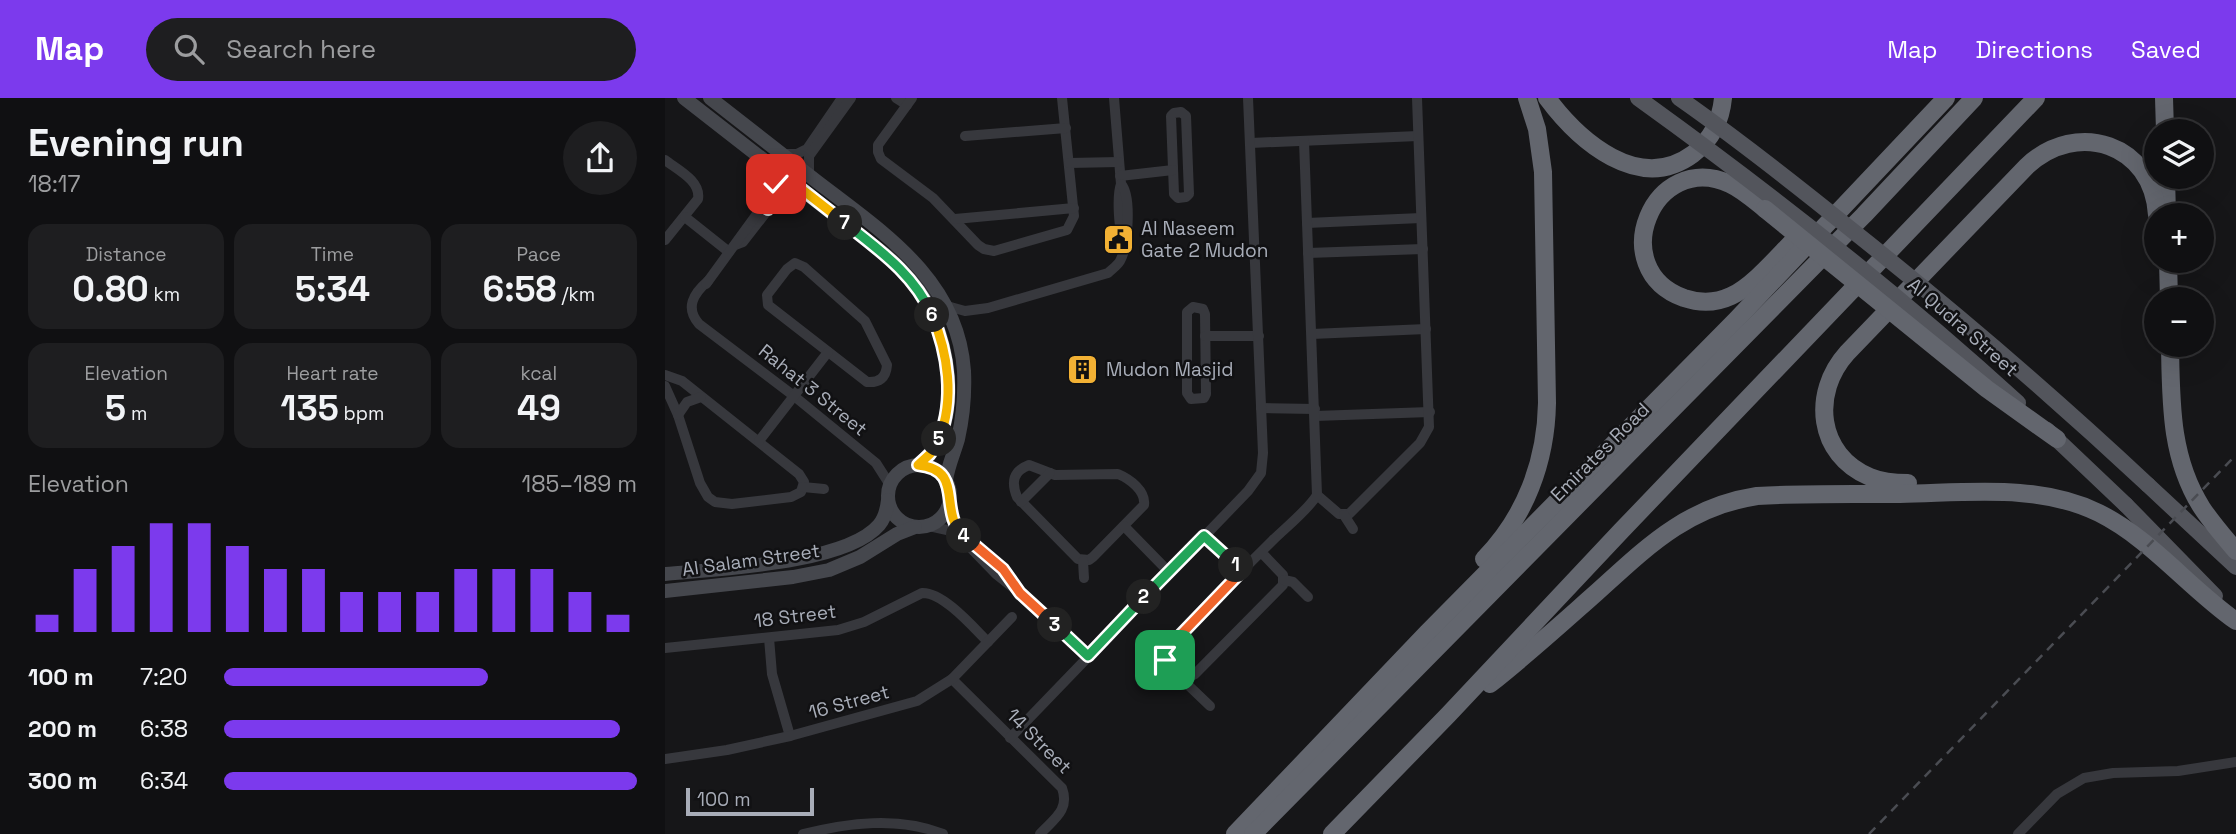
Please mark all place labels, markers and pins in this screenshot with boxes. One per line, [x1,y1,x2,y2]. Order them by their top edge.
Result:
pin [746,154,806,214]
pin: 7 [827,206,863,240]
place label: Al Naseem Gate 2 Mudon [1141,216,1268,263]
public building icon: Al Naseem Gate 2 Mudon [1101,222,1135,256]
pin: 6 [915,298,949,332]
building icon: Mudon Masjid [1066,352,1100,386]
place label: Mudon Masjid [1106,357,1233,382]
pin: 5 [921,422,957,456]
pin: 4 [947,518,981,554]
pin: 1 [1219,547,1253,582]
pin: 2 [1127,580,1161,614]
pin: 3 [1037,608,1073,642]
pin [1135,630,1195,690]

